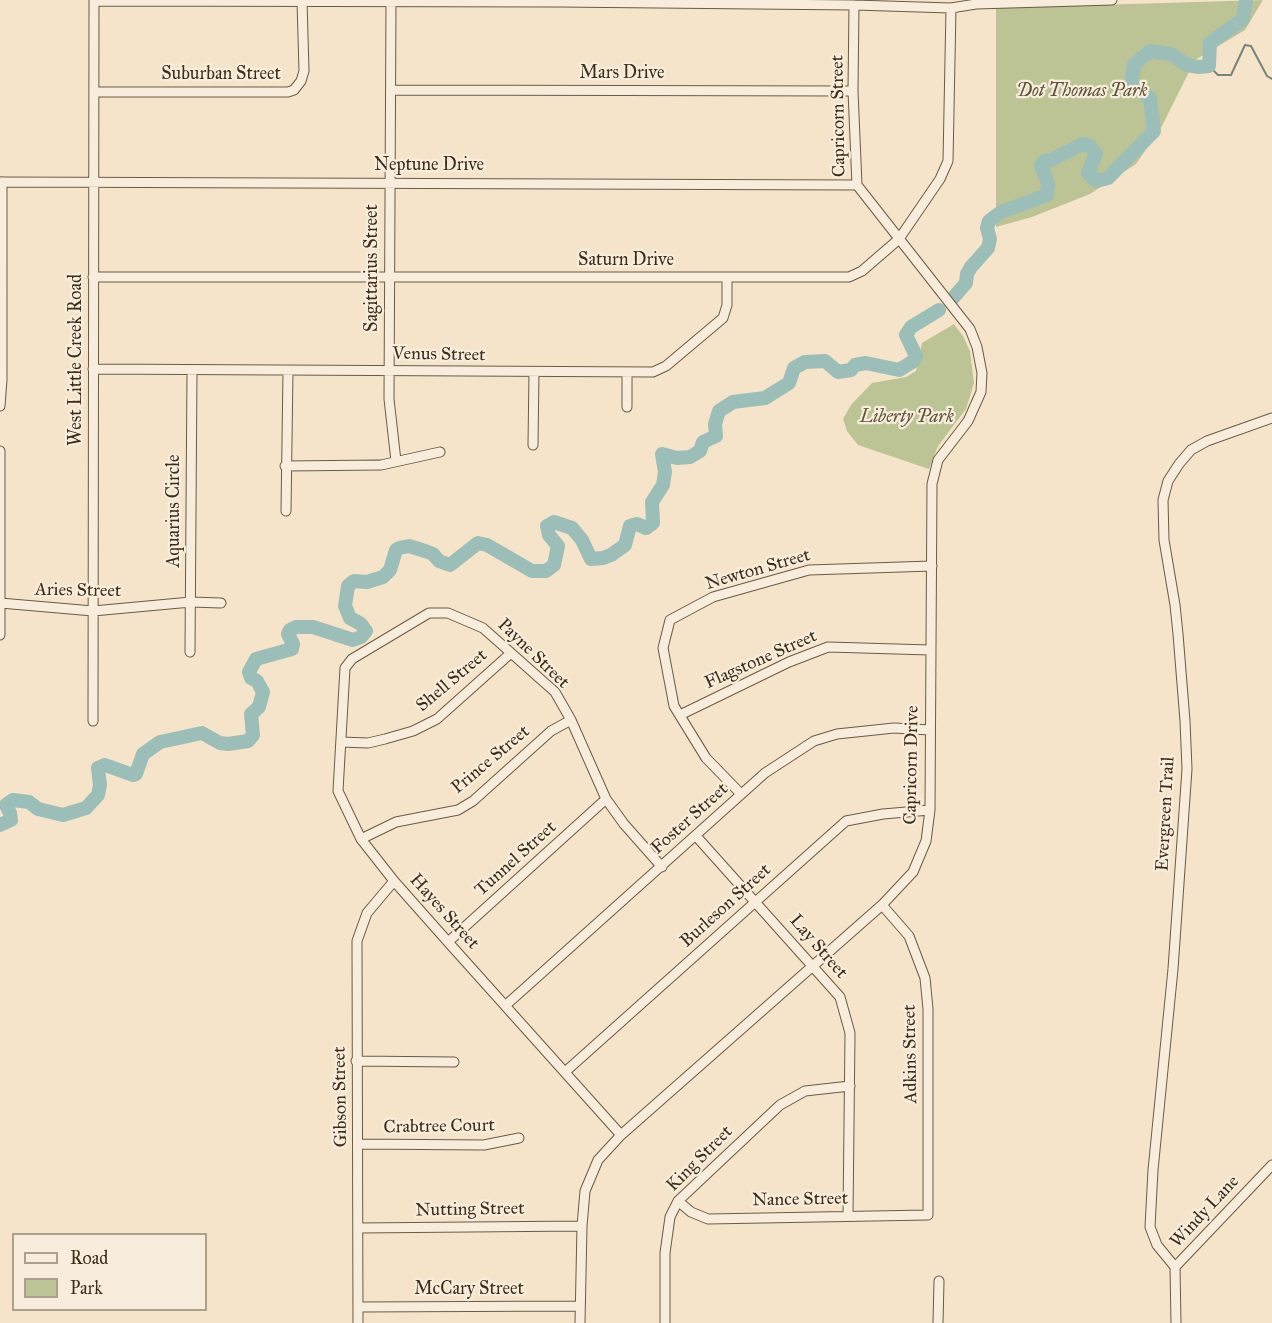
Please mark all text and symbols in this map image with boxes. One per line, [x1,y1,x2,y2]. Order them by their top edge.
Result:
street label: Capricorn Street [827,55,851,177]
street label: Mars Drive [580,63,664,85]
street label: Suburban Street [161,64,281,86]
park label: Dot Thomas Park [1016,81,1148,103]
street label: Neptune Drive [374,155,484,177]
street label: Sagittarius Street [362,204,384,332]
street label: Saturn Drive [578,250,674,272]
street label: West Little Creek Road [66,274,88,446]
street label: Venus Street [392,343,486,367]
park label: Liberty Park [860,407,954,429]
street label: Aquarius Circle [164,454,186,568]
street label: Newton Street [703,545,813,595]
street label: Aries Street [35,579,121,603]
street label: Payne Street [493,614,573,694]
street label: Flagstone Street [702,626,820,694]
street label: Shell Street [412,645,492,717]
street label: Capricorn Drive [900,705,924,825]
street label: Prince Street [448,721,534,799]
street label: Evergreen Trail [1152,756,1180,872]
street label: Foster Street [647,779,733,859]
street label: Tunnel Street [471,817,561,901]
street label: Burleson Street [676,860,776,952]
street label: Hayes Street [405,870,483,954]
street label: Lay Street [784,911,852,983]
street label: Adkins Street [899,1004,923,1104]
street label: Gibson Street [329,1046,353,1148]
street label: Crabtree Court [383,1115,495,1139]
street label: King Street [663,1122,737,1196]
street label: Windy Lane [1166,1171,1244,1253]
street label: Nance Street [752,1188,848,1212]
street label: Nutting Street [415,1198,525,1222]
legend [12,1233,207,1311]
text: Road [70,1247,108,1269]
text: Park [70,1277,103,1299]
street label: McCary Street [414,1279,524,1301]

